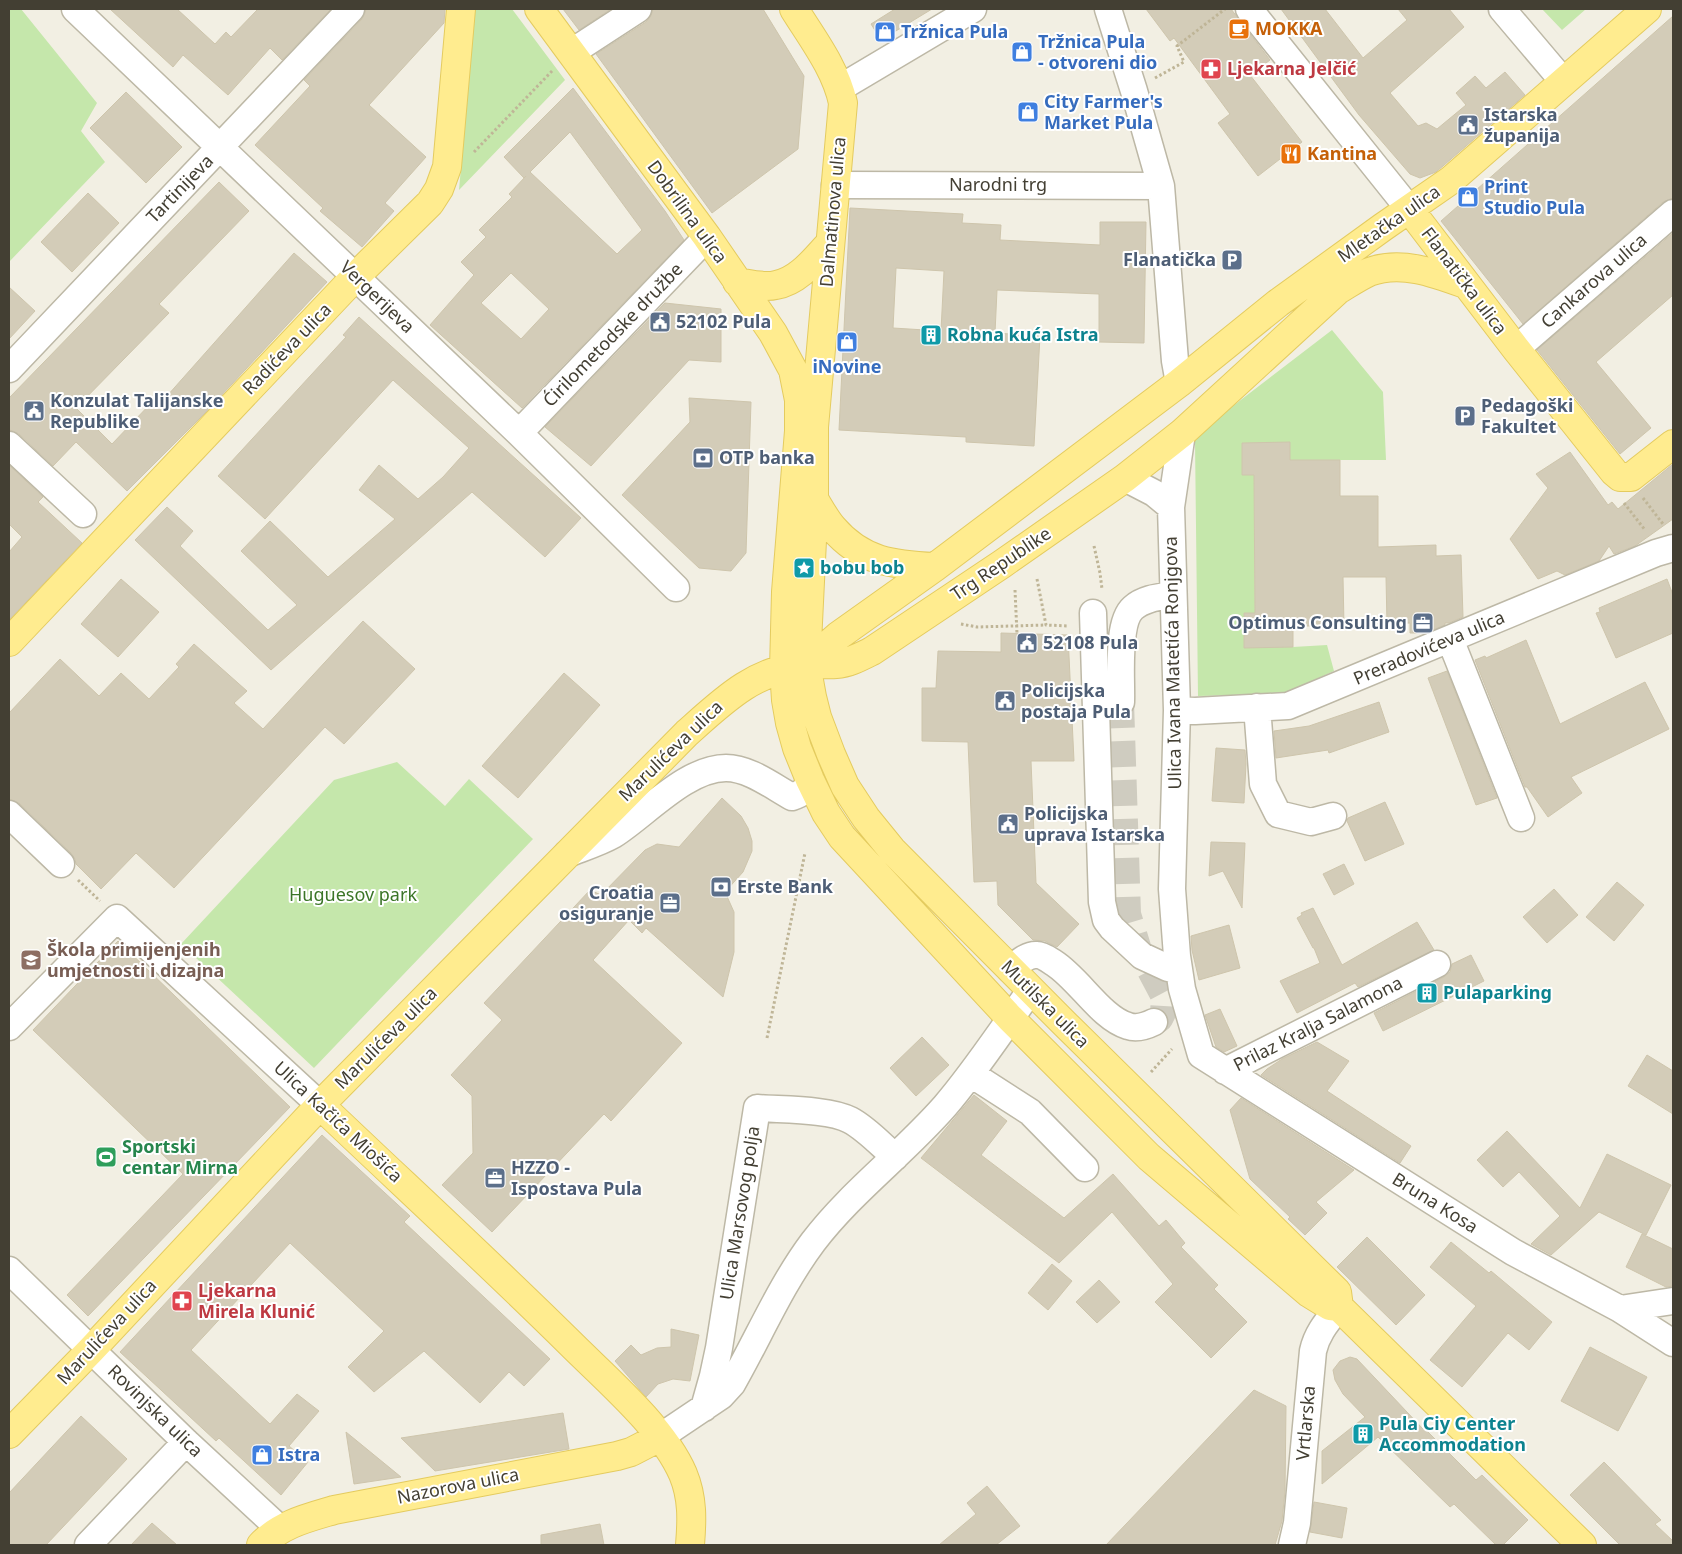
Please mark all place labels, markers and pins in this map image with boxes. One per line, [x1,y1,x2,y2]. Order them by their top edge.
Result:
place label: MOKKA [1255,16,1323,40]
cafe icon: MOKKA [1227,17,1251,41]
place label: Tržnica Pula [901,19,1008,43]
shop icon: Tržnica Pula [873,20,897,44]
place label: Tržnica Pula - otvoreni dio [1038,29,1157,74]
shop icon: Tržnica Pula - otvoreni dio [1010,40,1034,64]
place label: Ljekarna Jelčić [1227,56,1356,80]
pharmacy icon: Ljekarna Jelčić [1199,57,1223,81]
place label: City Farmer's Market Pula [1044,89,1163,134]
shop icon: City Farmer's Market Pula [1016,100,1040,124]
place label: Istarska županija [1484,102,1560,147]
public building icon: Istarska županija [1456,113,1480,137]
place label: Kantina [1307,141,1377,165]
restaurant icon: Kantina [1279,142,1303,166]
place label: Print Studio Pula [1484,174,1585,219]
shop icon: Print Studio Pula [1456,185,1480,209]
place label: Flanatička [1123,247,1216,271]
parking icon: Flanatička [1220,248,1244,272]
place label: 52102 Pula [676,309,771,333]
public building icon: 52102 Pula [648,310,672,334]
place label: Robna kuća Istra [947,322,1099,346]
building icon: Robna kuća Istra [919,323,943,347]
shop icon: iNovine [835,330,859,354]
place label: iNovine [812,354,882,378]
place label: Konzulat Talijanske Republike [50,388,223,433]
place label: Pedagoški Fakultet [1481,393,1573,438]
public building icon: Konzulat Talijanske Republike [22,399,46,423]
parking icon: Pedagoški Fakultet [1453,404,1477,428]
place label: OTP banka [719,445,815,469]
bank icon: OTP banka [691,446,715,470]
place label: bobu bob [820,555,904,579]
place icon: bobu bob [792,556,816,580]
place label: Optimus Consulting [1228,610,1407,634]
office icon: Optimus Consulting [1411,611,1435,635]
place label: 52108 Pula [1043,630,1138,654]
public building icon: 52108 Pula [1015,631,1039,655]
place label: Policijska postaja Pula [1021,678,1131,723]
public building icon: Policijska postaja Pula [993,689,1017,713]
place label: Policijska uprava Istarska [1024,801,1165,846]
public building icon: Policijska uprava Istarska [996,812,1020,836]
place label: Erste Bank [737,874,834,898]
bank icon: Erste Bank [709,875,733,899]
place label: Croatia osiguranje [559,880,654,925]
office icon: Croatia osiguranje [658,891,682,915]
place label: Škola primijenjenih umjetnosti i dizajna [47,937,224,982]
school or university icon: Škola primijenjenih umjetnosti i dizajna [19,948,43,972]
place label: Pulaparking [1443,980,1552,1004]
building icon: Pulaparking [1415,981,1439,1005]
place label: Sportski centar Mirna [122,1134,238,1179]
sports icon: Sportski centar Mirna [94,1145,118,1169]
place label: HZZO - Ispostava Pula [511,1155,642,1200]
office icon: HZZO - Ispostava Pula [483,1166,507,1190]
place label: Ljekarna Mirela Klunić [198,1278,315,1323]
pharmacy icon: Ljekarna Mirela Klunić [170,1289,194,1313]
place label: Pula Ciy Center Accommodation [1379,1411,1526,1456]
building icon: Pula Ciy Center Accommodation [1351,1422,1375,1446]
place label: Istra [278,1442,320,1466]
shop icon: Istra [250,1443,274,1467]

